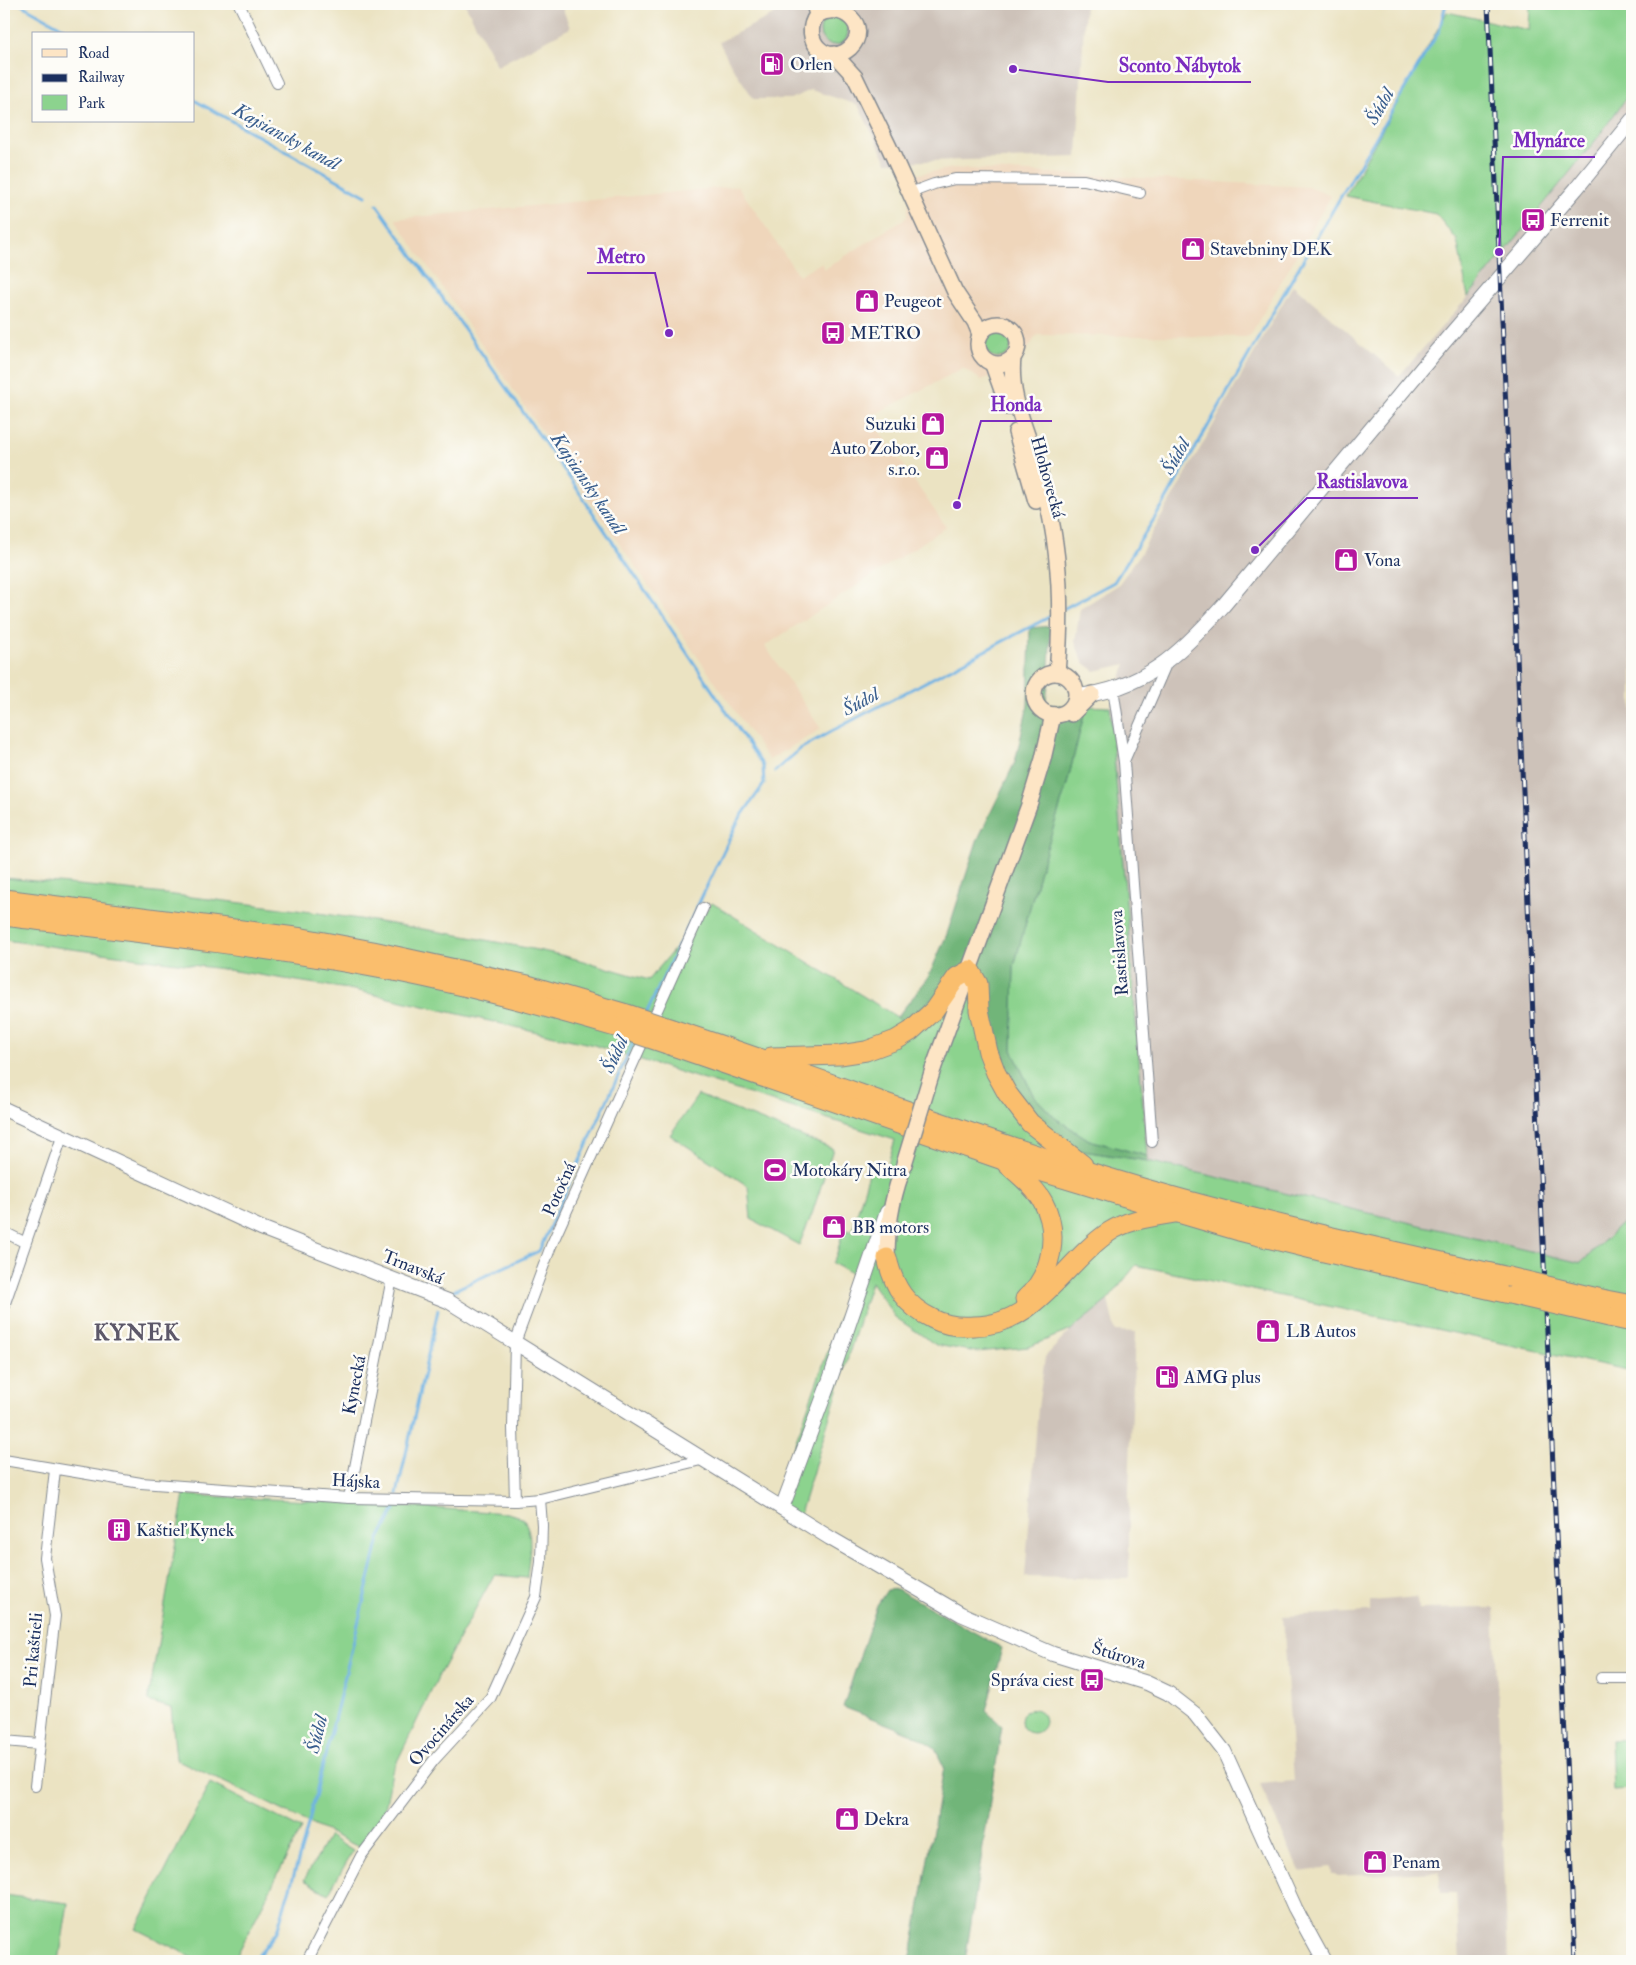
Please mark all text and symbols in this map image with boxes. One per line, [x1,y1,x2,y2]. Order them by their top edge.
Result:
legend [32,32,195,122]
text: Road [78,44,110,63]
callout: Sconto Nábytok [1108,48,1251,82]
fuel station icon: Orlen [759,51,785,77]
place label: Orlen [790,53,833,76]
text: Sconto Nábytok [1119,54,1242,79]
text: Railway [78,68,125,87]
water label: Šúdol [1359,83,1401,130]
text: Park [78,94,105,113]
water label: Kajsiansky kanál [228,97,345,177]
callout: Mlynárce [1503,123,1595,157]
text: Mlynárce [1512,129,1585,154]
bus stop icon: Ferrenit [1520,207,1546,233]
place label: Ferrenit [1550,209,1609,232]
shop icon: Stavebniny DEK [1180,236,1206,262]
place label: Stavebniny DEK [1210,238,1332,261]
callout: Metro [587,239,655,273]
text: Metro [596,245,645,269]
shop icon: Peugeot [854,288,880,314]
place label: Peugeot [884,290,942,313]
bus stop icon: METRO [820,320,846,346]
place label: METRO [850,322,921,345]
callout: Honda [981,387,1052,421]
text: Honda [990,393,1043,417]
shop icon: Suzuki [920,411,946,437]
place label: Suzuki [865,413,916,436]
water label: Kajsiansky kanál [545,427,632,540]
water label: Šúdol [1155,433,1197,480]
street label: Hlohovecká [1025,434,1070,521]
place label: Auto Zobor, s.r.o. [830,437,920,481]
shop icon: Auto Zobor, s.r.o. [924,445,950,471]
callout: Rastislavova [1307,464,1418,498]
text: Rastislavova [1317,470,1409,494]
shop icon: Vona [1333,547,1359,573]
place label: Vona [1364,549,1401,572]
water label: Šúdol [837,682,884,722]
street label: Rastislavova [1105,909,1134,997]
water label: Šúdol [596,1031,634,1078]
sports icon: Motokáry Nitra [762,1157,788,1183]
street label: Potočná [537,1158,582,1220]
place label: Motokáry Nitra [792,1159,908,1182]
shop icon: BB motors [821,1214,847,1240]
place label: BB motors [852,1216,929,1239]
street label: Trnavská [379,1245,447,1290]
shop icon: LB Autos [1255,1318,1281,1344]
district label: KYNEK [94,1319,180,1347]
place label: LB Autos [1286,1320,1356,1343]
street label: Kynecká [337,1353,372,1417]
fuel station icon: AMG plus [1154,1364,1180,1390]
place label: AMG plus [1183,1366,1261,1389]
street label: Hájska [331,1469,381,1494]
building icon: Kaštieľ Kynek [106,1517,132,1543]
place label: Kaštieľ Kynek [136,1519,235,1542]
street label: Pri kaštieli [19,1611,48,1688]
street label: Štúrova [1089,1635,1150,1675]
bus stop icon: Správa ciest [1079,1667,1105,1693]
place label: Správa ciest [991,1669,1074,1692]
street label: Ovocinárska [404,1689,479,1771]
water label: Šúdol [300,1711,334,1757]
shop icon: Dekra [834,1806,860,1832]
place label: Dekra [864,1808,910,1831]
shop icon: Penam [1362,1849,1388,1875]
place label: Penam [1392,1851,1440,1874]

